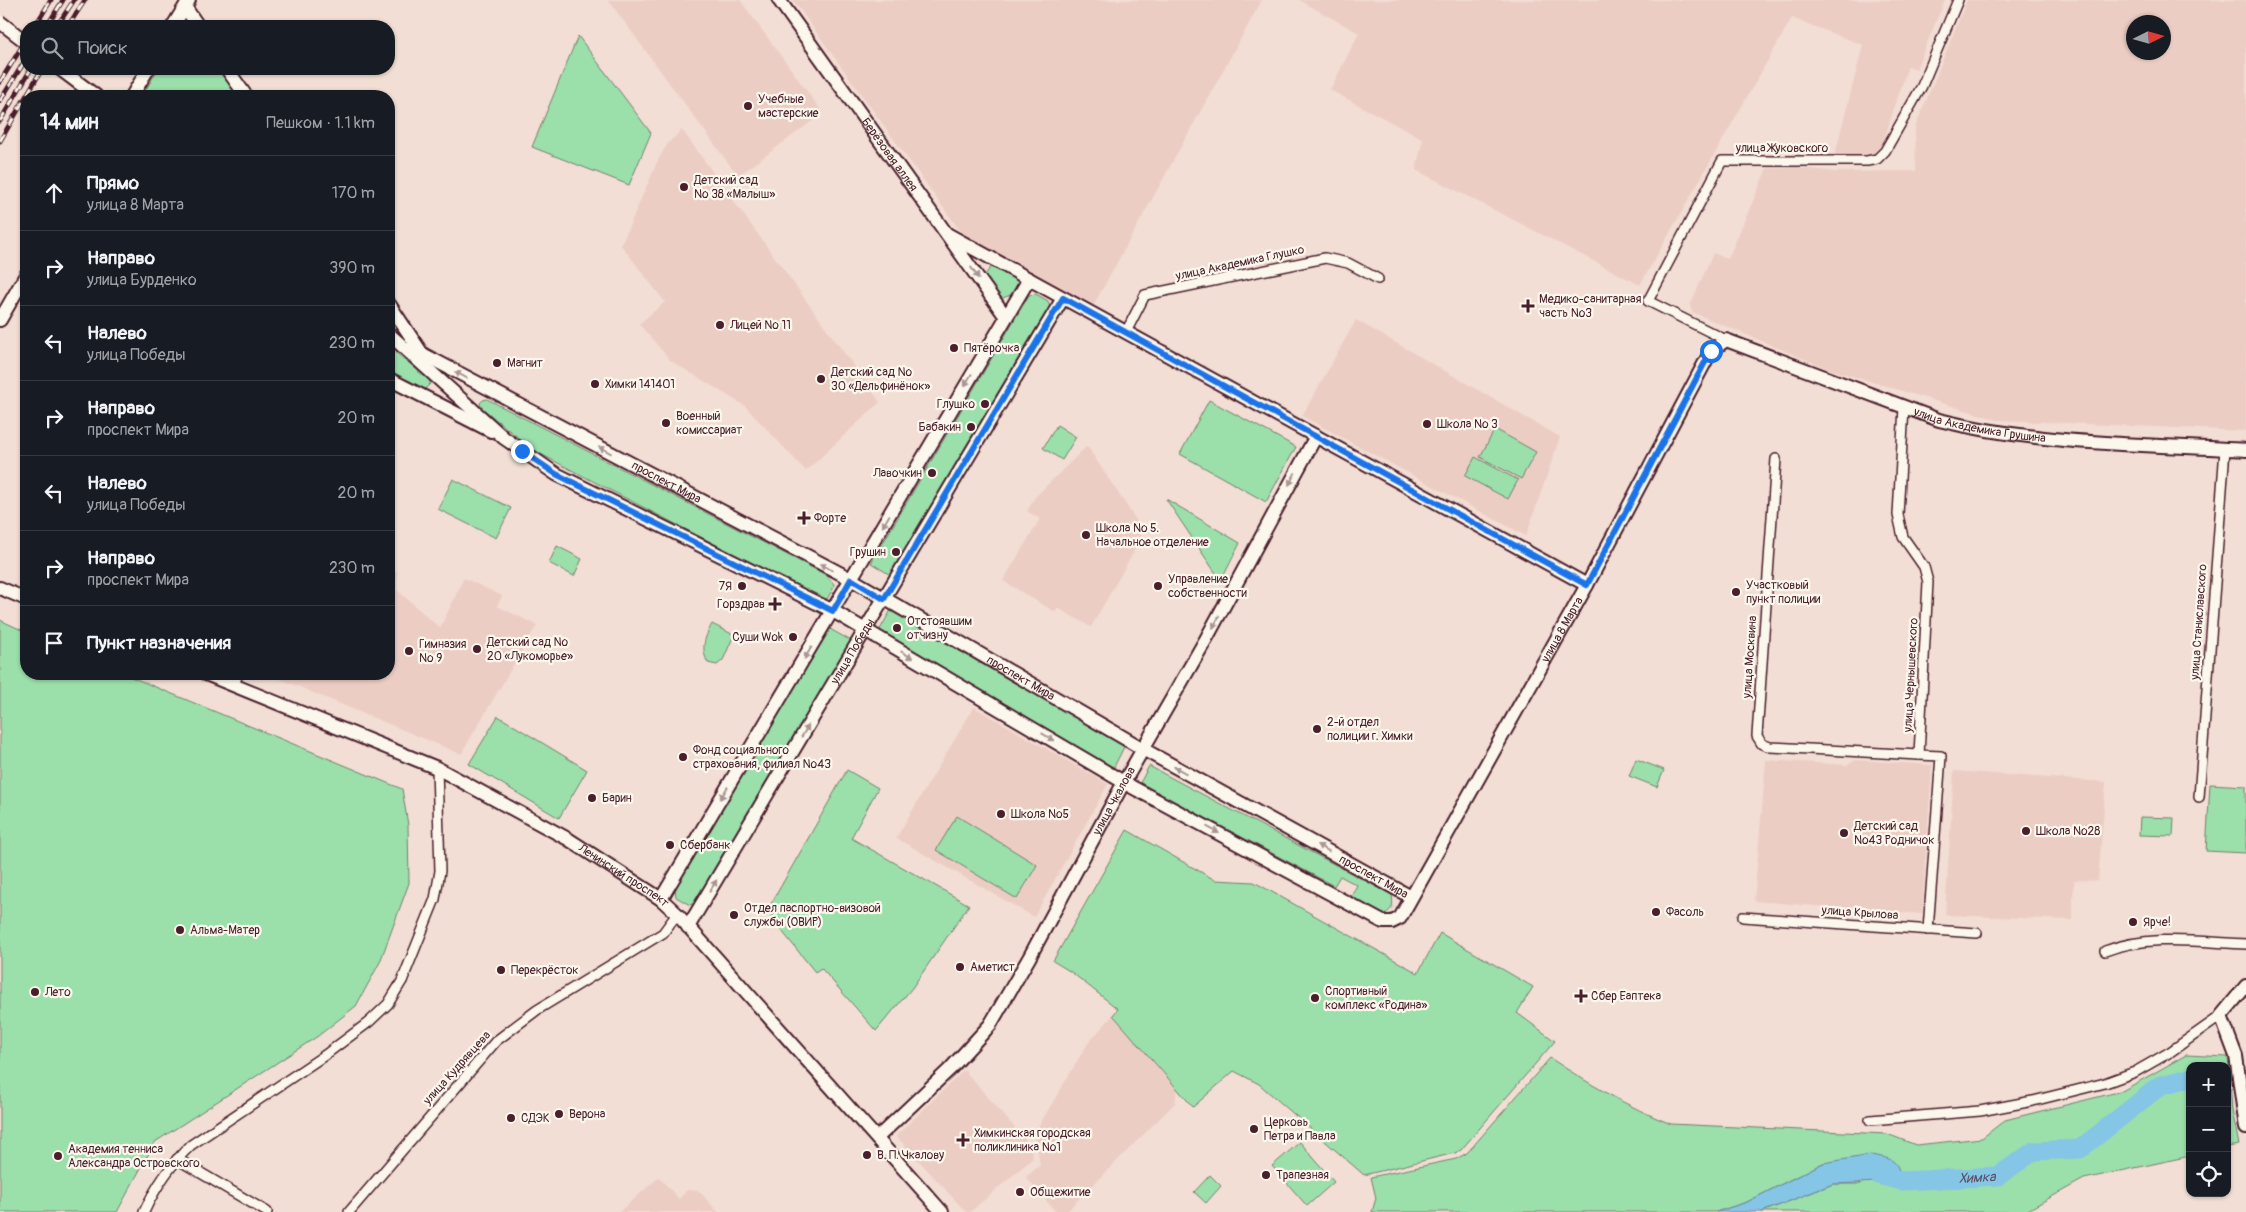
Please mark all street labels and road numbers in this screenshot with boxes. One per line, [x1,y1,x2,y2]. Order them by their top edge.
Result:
street label: Берёзовая аллея [858,115,921,195]
street label: улица Жуковского [1735,141,1829,156]
street label: улица Академика Глушко [1173,242,1306,284]
street label: улица Академика Грушина [1911,403,2047,446]
street label: проспект Мира [629,458,704,507]
street label: улица Станиславского [2187,563,2211,681]
street label: улица 8 Марта [1537,594,1586,666]
street label: улица Победы [827,615,878,688]
street label: улица Москвина [1740,615,1760,700]
street label: улица Чернышевского [1900,617,1922,734]
street label: проспект Мира [984,652,1058,704]
street label: улица Чкалова [1089,764,1139,839]
street label: Ленинский проспект [575,840,672,910]
street label: проспект Мира [1337,851,1411,902]
street label: улица Крылова [1820,903,1899,923]
street label: улица Кудрявцева [419,1028,494,1109]

